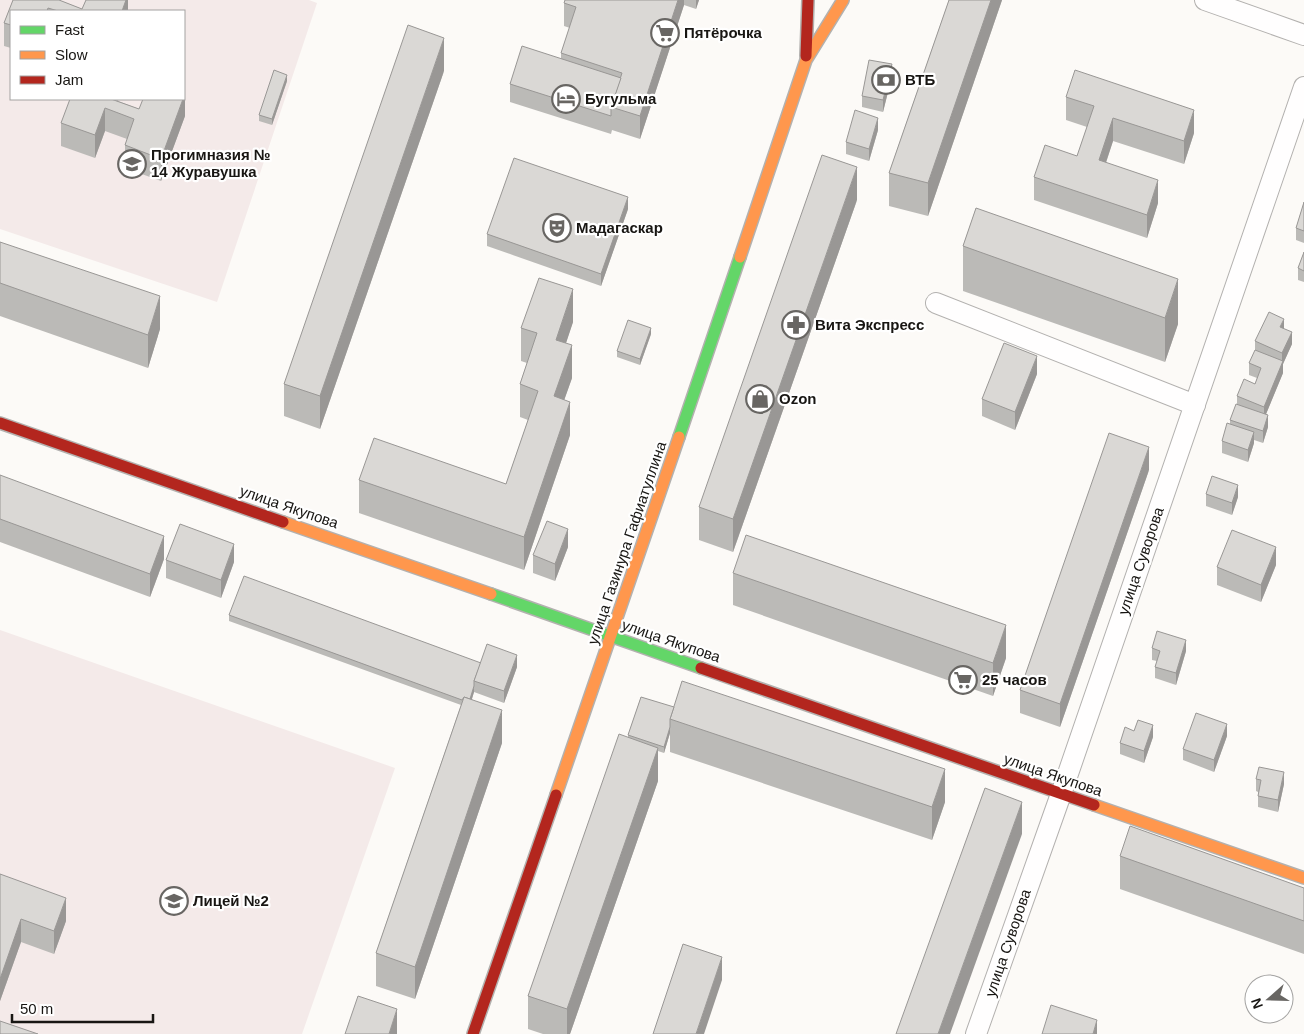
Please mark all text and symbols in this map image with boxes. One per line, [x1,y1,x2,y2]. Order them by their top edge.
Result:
legend [10,10,185,100]
supermarket icon: Пятёрочка [650,18,680,48]
text: Fast [55,21,85,38]
place label: Пятёрочка [684,24,762,41]
text: Slow [55,46,88,63]
bank icon: ВТБ [871,65,901,95]
text: Jam [55,71,83,88]
place label: ВТБ [905,71,935,88]
hotel icon: Бугульма [551,84,581,114]
place label: Бугульма [585,90,657,107]
place label: Прогимназия № 14 Журавушка [151,146,271,180]
school or university icon: Прогимназия № 14 Журавушка [117,149,147,179]
theatre icon: Мадагаскар [542,213,572,243]
place label: Мадагаскар [576,219,663,236]
pharmacy icon: Вита Экспресс [781,310,811,340]
place label: Вита Экспресс [815,316,924,333]
shop icon: Ozon [745,384,775,414]
place label: Ozon [779,390,817,407]
street label: улица Газинура Гафиатуллина [584,438,670,647]
street label: улица Якупова [238,482,341,532]
street label: улица Суворова [1114,504,1167,617]
street label: улица Якупова [620,616,723,666]
supermarket icon: 25 часов [948,665,978,695]
place label: 25 часов [982,671,1047,688]
street label: улица Якупова [1002,750,1105,800]
school or university icon: Лицей №2 [159,886,189,916]
street label: улица Суворова [981,886,1034,999]
place label: Лицей №2 [193,892,269,909]
north arrow [1244,974,1294,1024]
scale bar [12,992,154,1024]
text: N [1248,996,1266,1011]
text: 50 m [20,1000,53,1017]

